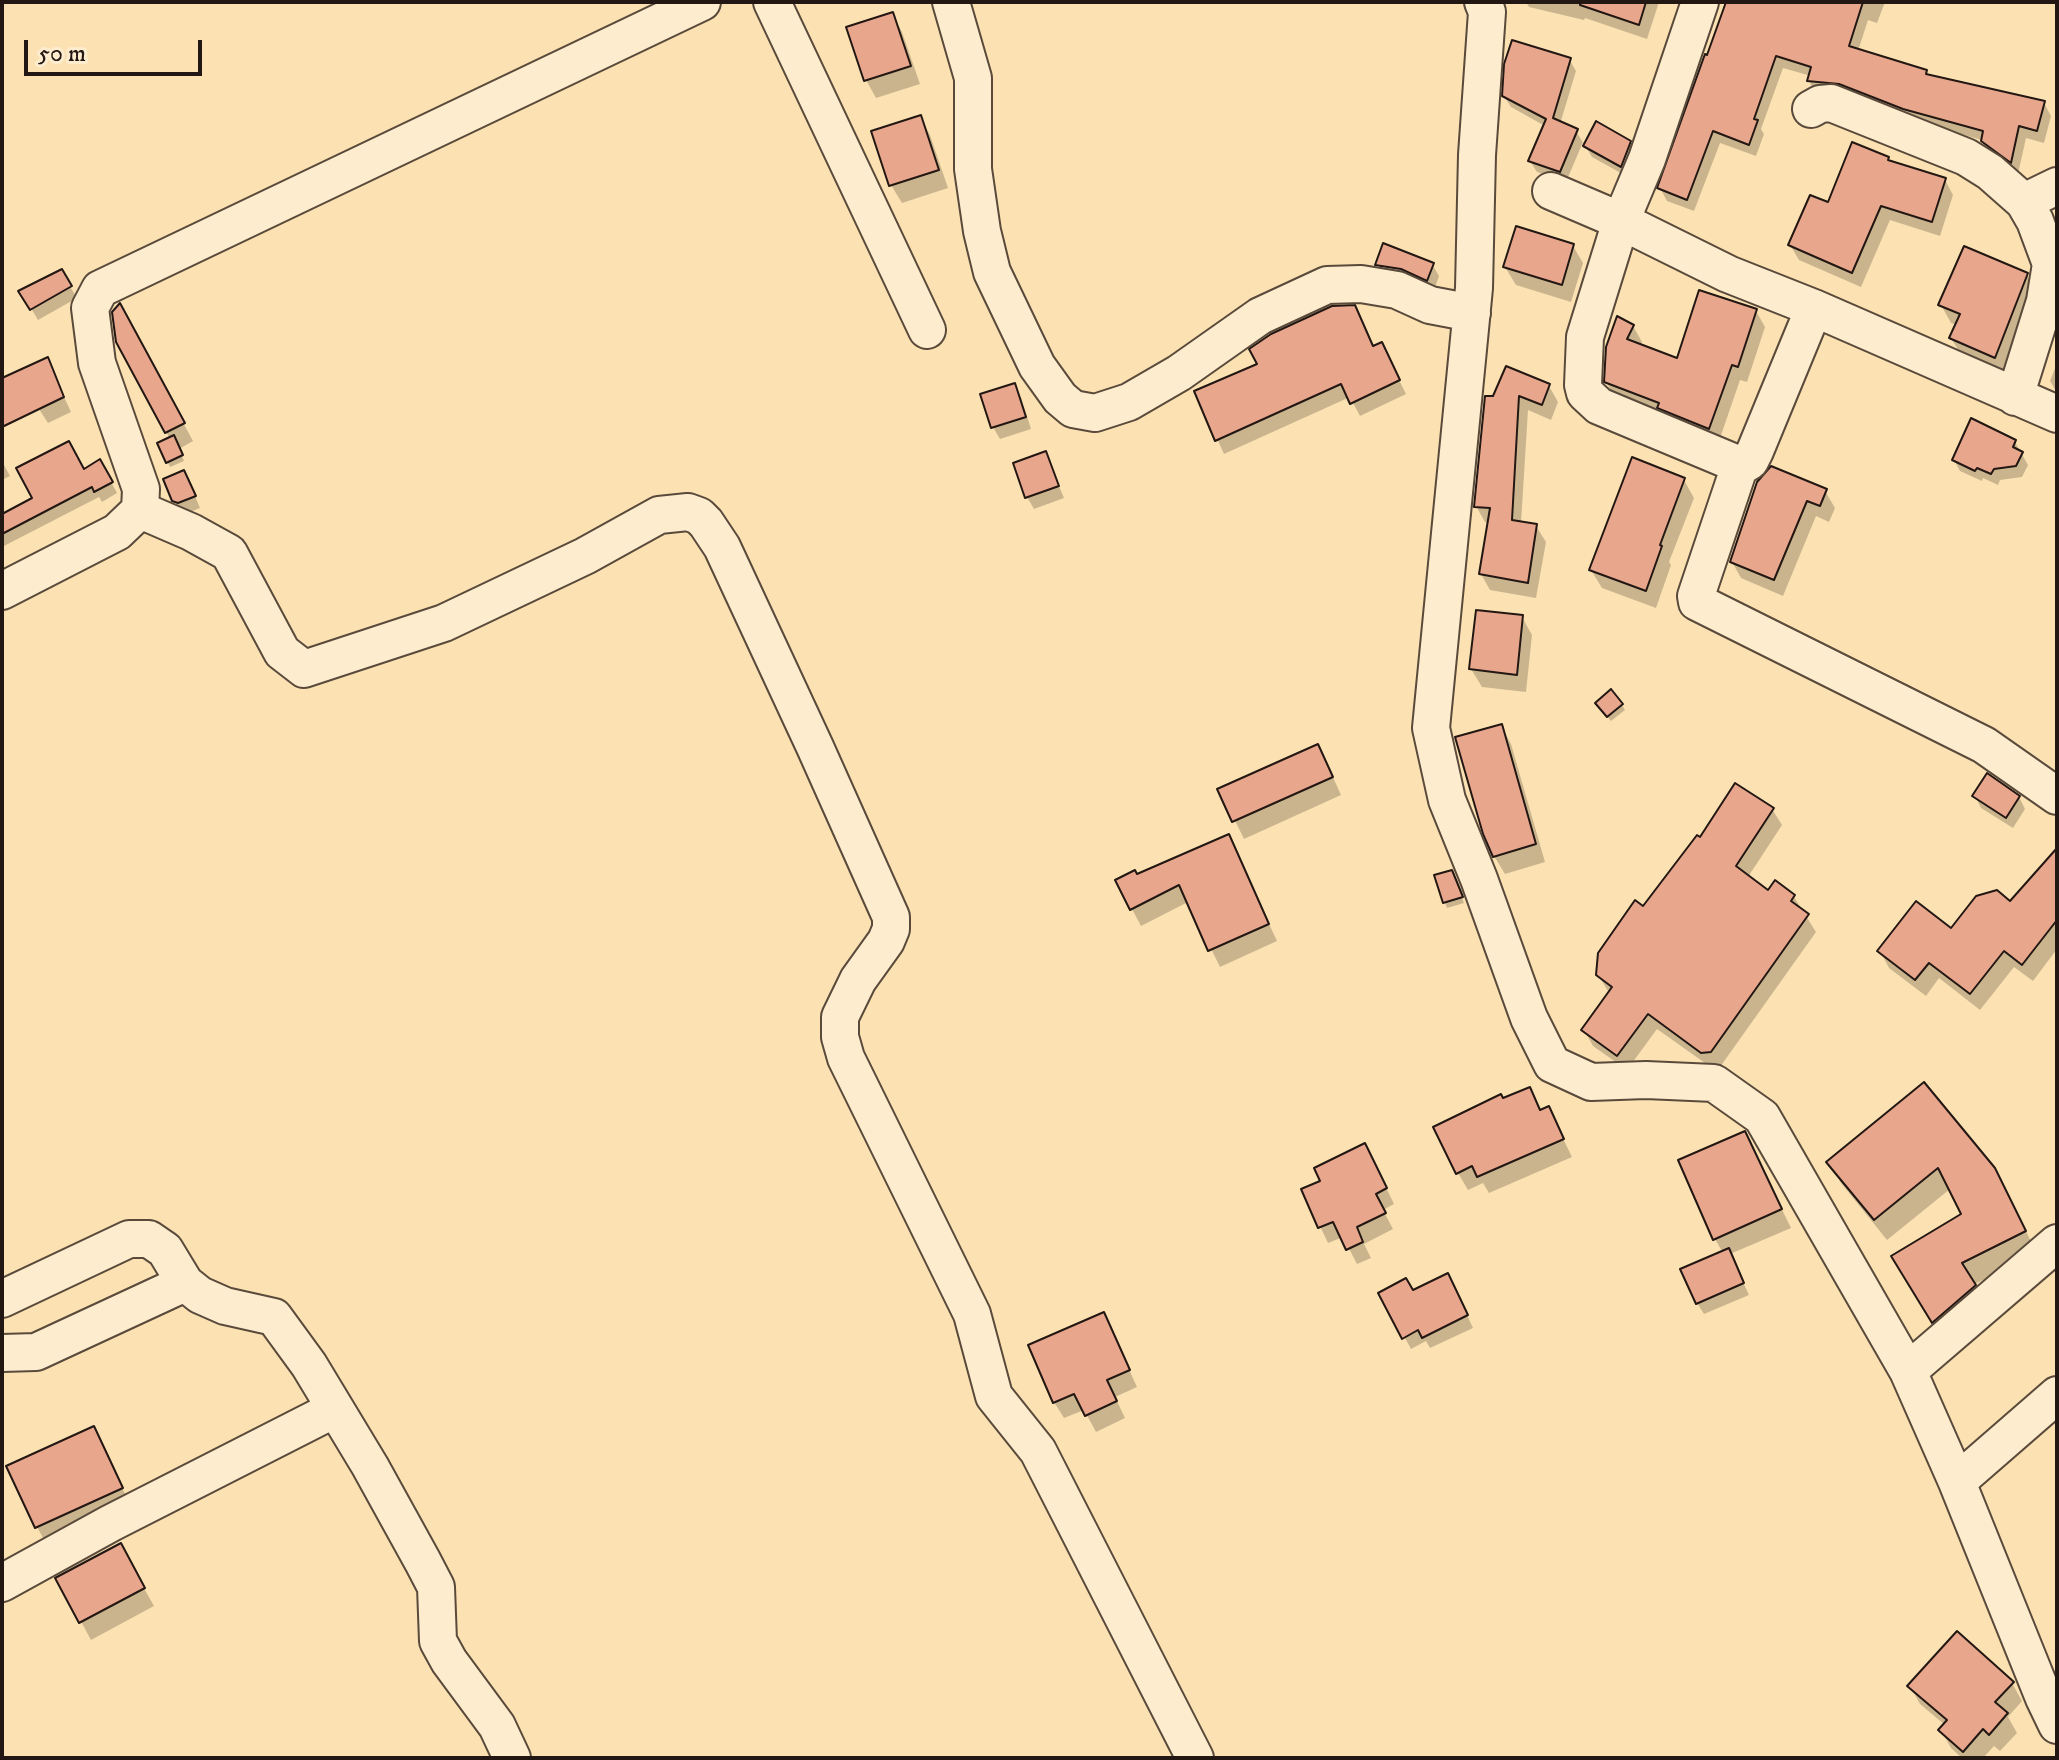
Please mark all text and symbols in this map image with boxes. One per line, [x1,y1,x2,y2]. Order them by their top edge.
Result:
scale bar [28,24,206,74]
text: 50 m [38,39,86,69]

